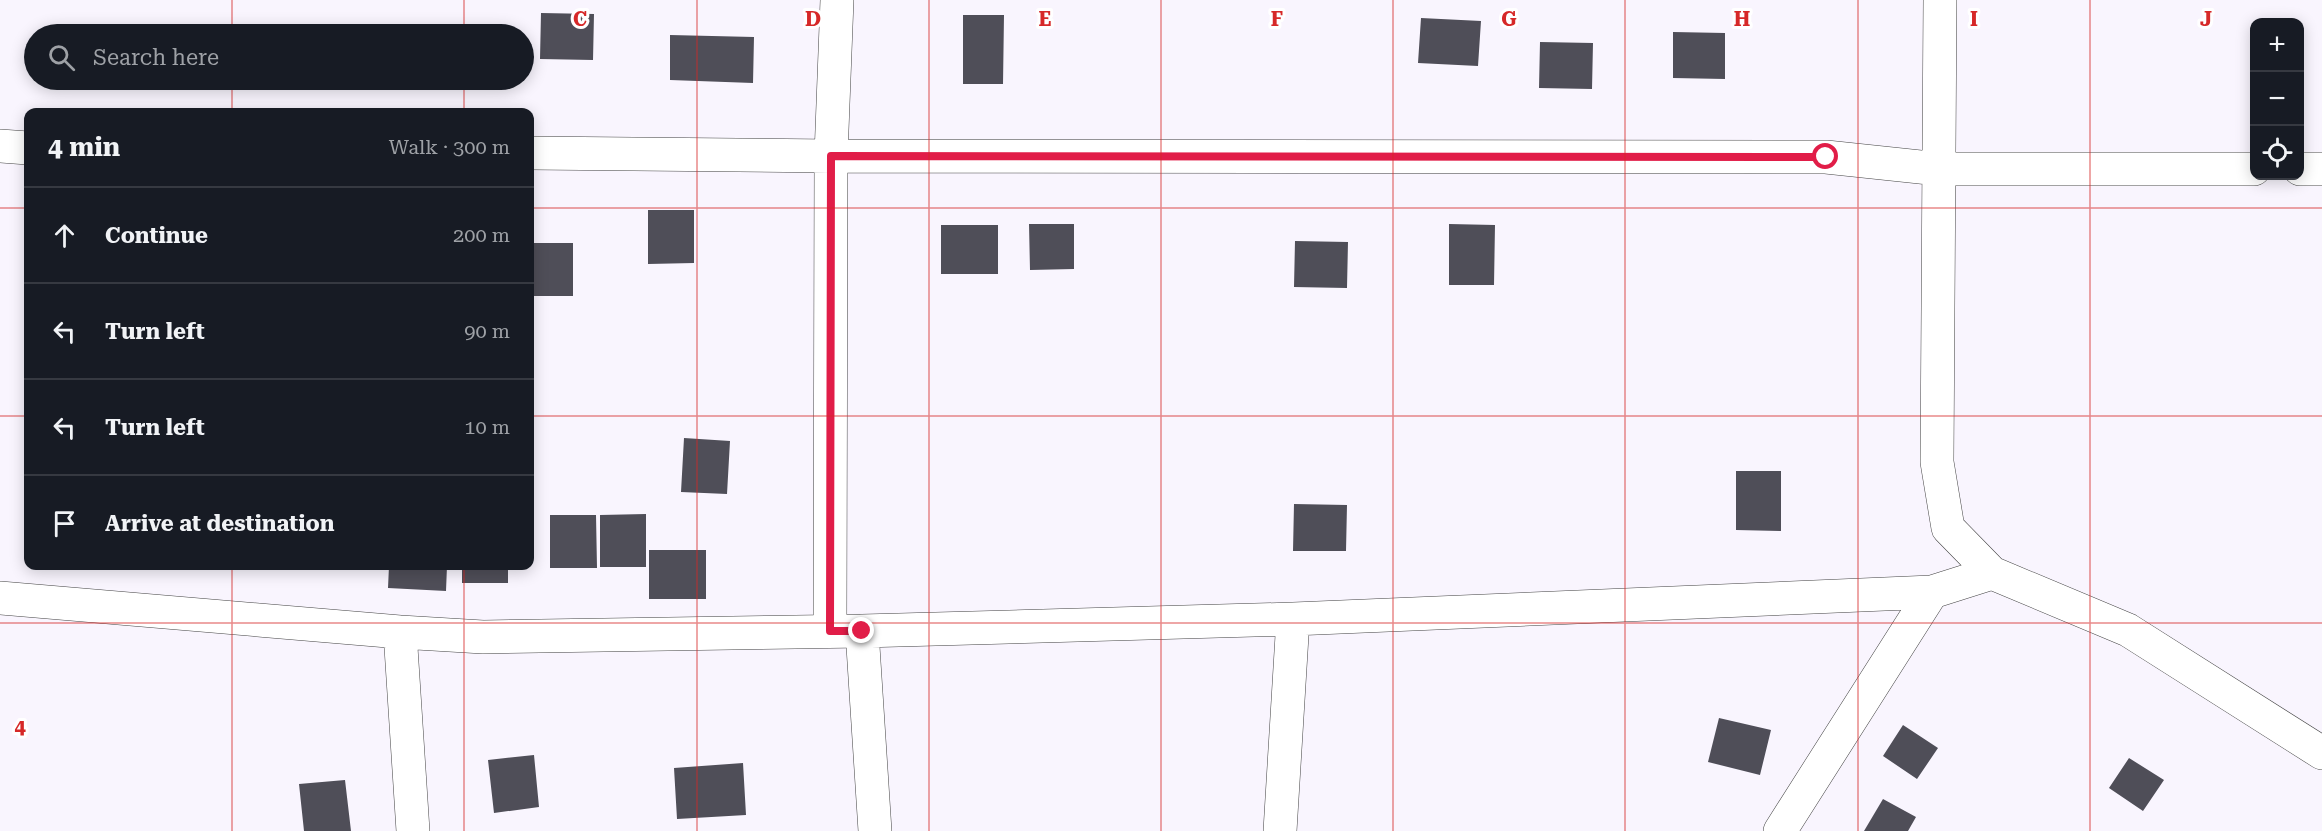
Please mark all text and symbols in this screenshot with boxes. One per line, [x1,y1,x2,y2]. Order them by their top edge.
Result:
text: C [573,7,587,31]
text: D [805,7,821,31]
text: E [1039,7,1052,31]
text: F [1271,7,1283,31]
text: G [1501,7,1517,31]
text: H [1734,7,1750,31]
text: I [1970,7,1978,31]
text: J [2200,7,2212,31]
map controls [2250,18,2304,180]
button: + [2250,18,2304,72]
search box [24,24,534,90]
icon: search [45,41,78,74]
text: Search here [93,45,219,70]
button: − [2250,72,2304,126]
button: locate [2250,126,2304,180]
text: 4 min [48,132,120,162]
text: Walk · 300 m [389,135,510,159]
route start [1812,143,1838,169]
icon: ahead [48,219,81,252]
text: Continue [105,223,208,248]
text: 200 m [453,223,510,247]
icon: left [48,315,81,348]
text: Turn left [105,319,205,344]
text: 90 m [464,319,510,343]
icon: left [48,411,81,444]
text: Turn left [105,415,205,440]
text: 10 m [464,415,510,439]
icon: arrive [48,507,81,540]
text: Arrive at destination [105,511,334,536]
route end [848,617,874,643]
text: 4 [14,715,26,739]

